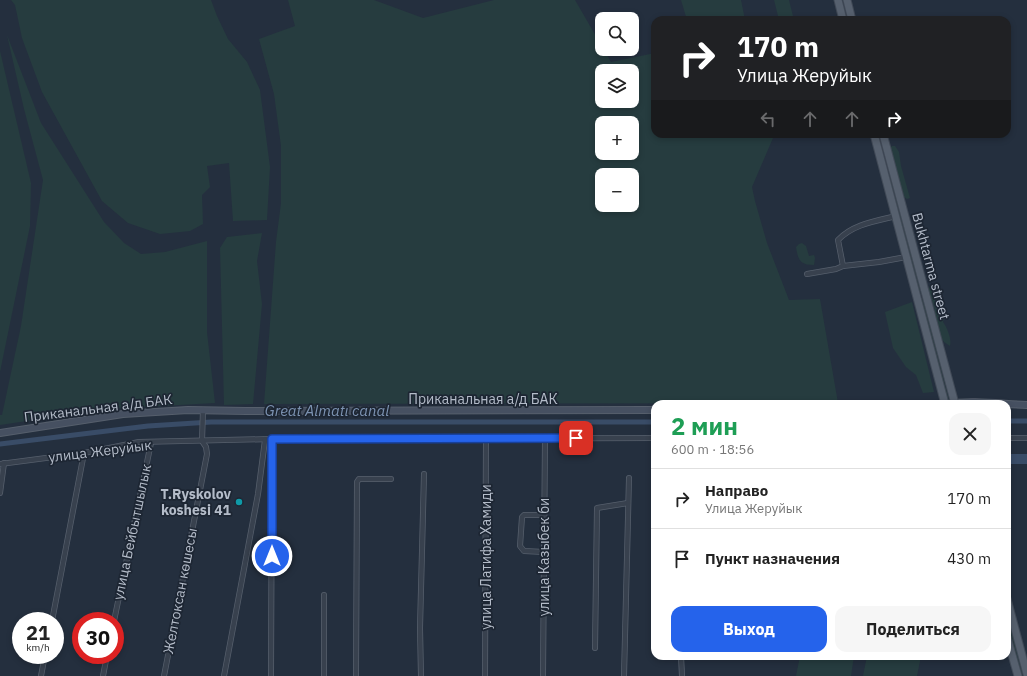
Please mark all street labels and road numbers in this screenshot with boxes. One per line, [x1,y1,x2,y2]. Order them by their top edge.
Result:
street label: Bukhtarma street [908,211,954,322]
street label: Приканальная а/д БАК [23,390,173,426]
street label: Приканальная а/д БАК [408,390,558,408]
street label: улица Жеруйык [47,436,153,466]
street label: улица Бейбытшылык [109,462,155,602]
street label: улица Латифа Хамиди [477,484,495,630]
street label: улица Казыбек би [535,498,553,616]
street label: Желтоксан көшесы [159,526,201,656]

